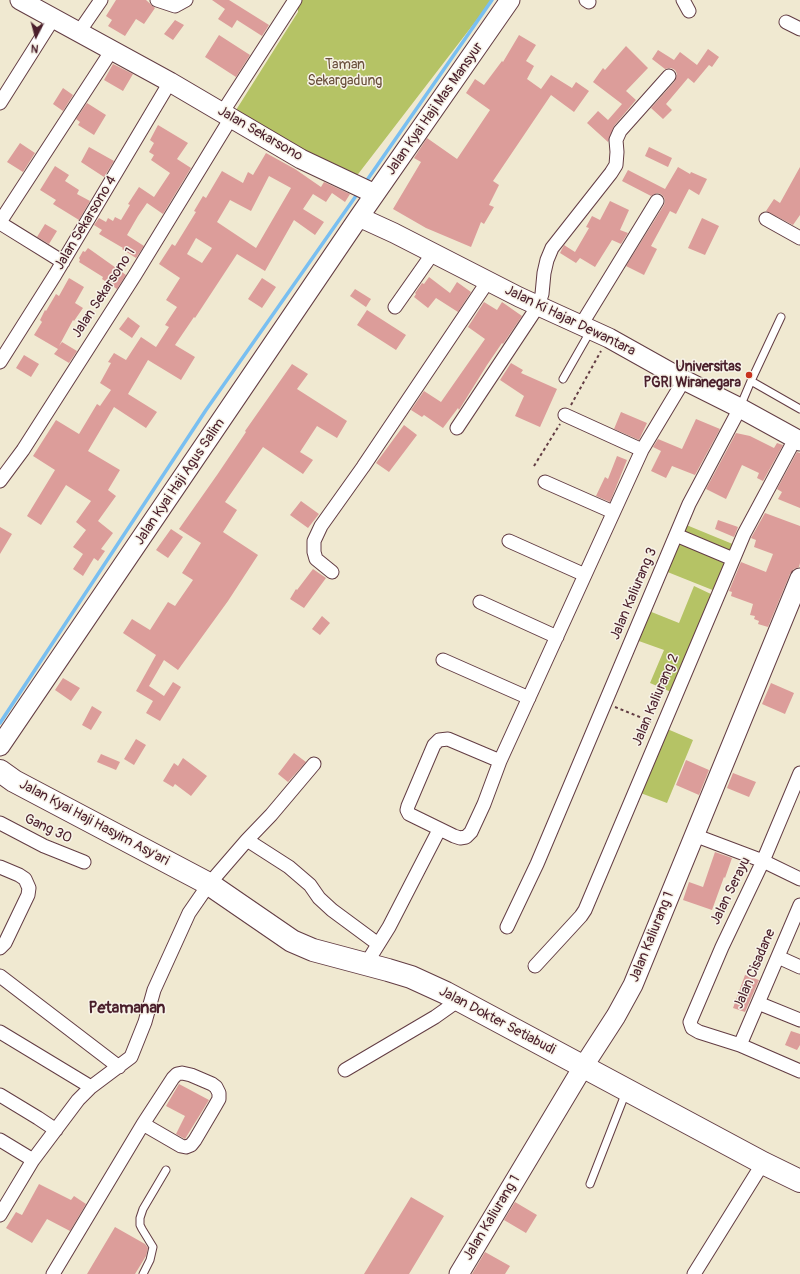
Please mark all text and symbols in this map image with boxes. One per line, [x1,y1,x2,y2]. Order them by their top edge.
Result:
north arrow [16,16,56,56]
street label: Jalan Kyai Haji Mas Mansyur [383,39,487,179]
text: N [30,42,39,55]
park label: Taman Sekargadung [308,57,382,90]
street label: Jalan Sekarsono [215,103,305,165]
street label: Jalan Sekarsono 4 [51,173,121,273]
street label: Jalan Sekarsono 1 [69,245,139,341]
street label: Jalan Ki Hajar Dewantara [502,282,638,360]
place label: Universitas PGRI Wiranegara [643,359,741,392]
marker: Universitas PGRI Wiranegara [744,370,754,380]
street label: Jalan Kyai Haji Agus Salim [131,415,229,549]
street label: Jalan Kaliurang 3 [607,545,661,643]
street label: Jalan Kaliurang 2 [629,651,683,749]
street label: Jalan Kyai Haji Hasyim Asy'ari [16,776,172,870]
street label: Gang 30 [21,811,75,847]
street label: Jalan Serayu [707,854,755,928]
street label: Jalan Kaliurang 1 [626,889,678,985]
street label: Jalan Cisadane [731,926,779,1012]
street label: Jalan Dokter Setiabudi [436,983,558,1059]
district label: Petamanan [89,999,165,1019]
street label: Jalan Kaliurang 1 [460,1173,524,1263]

